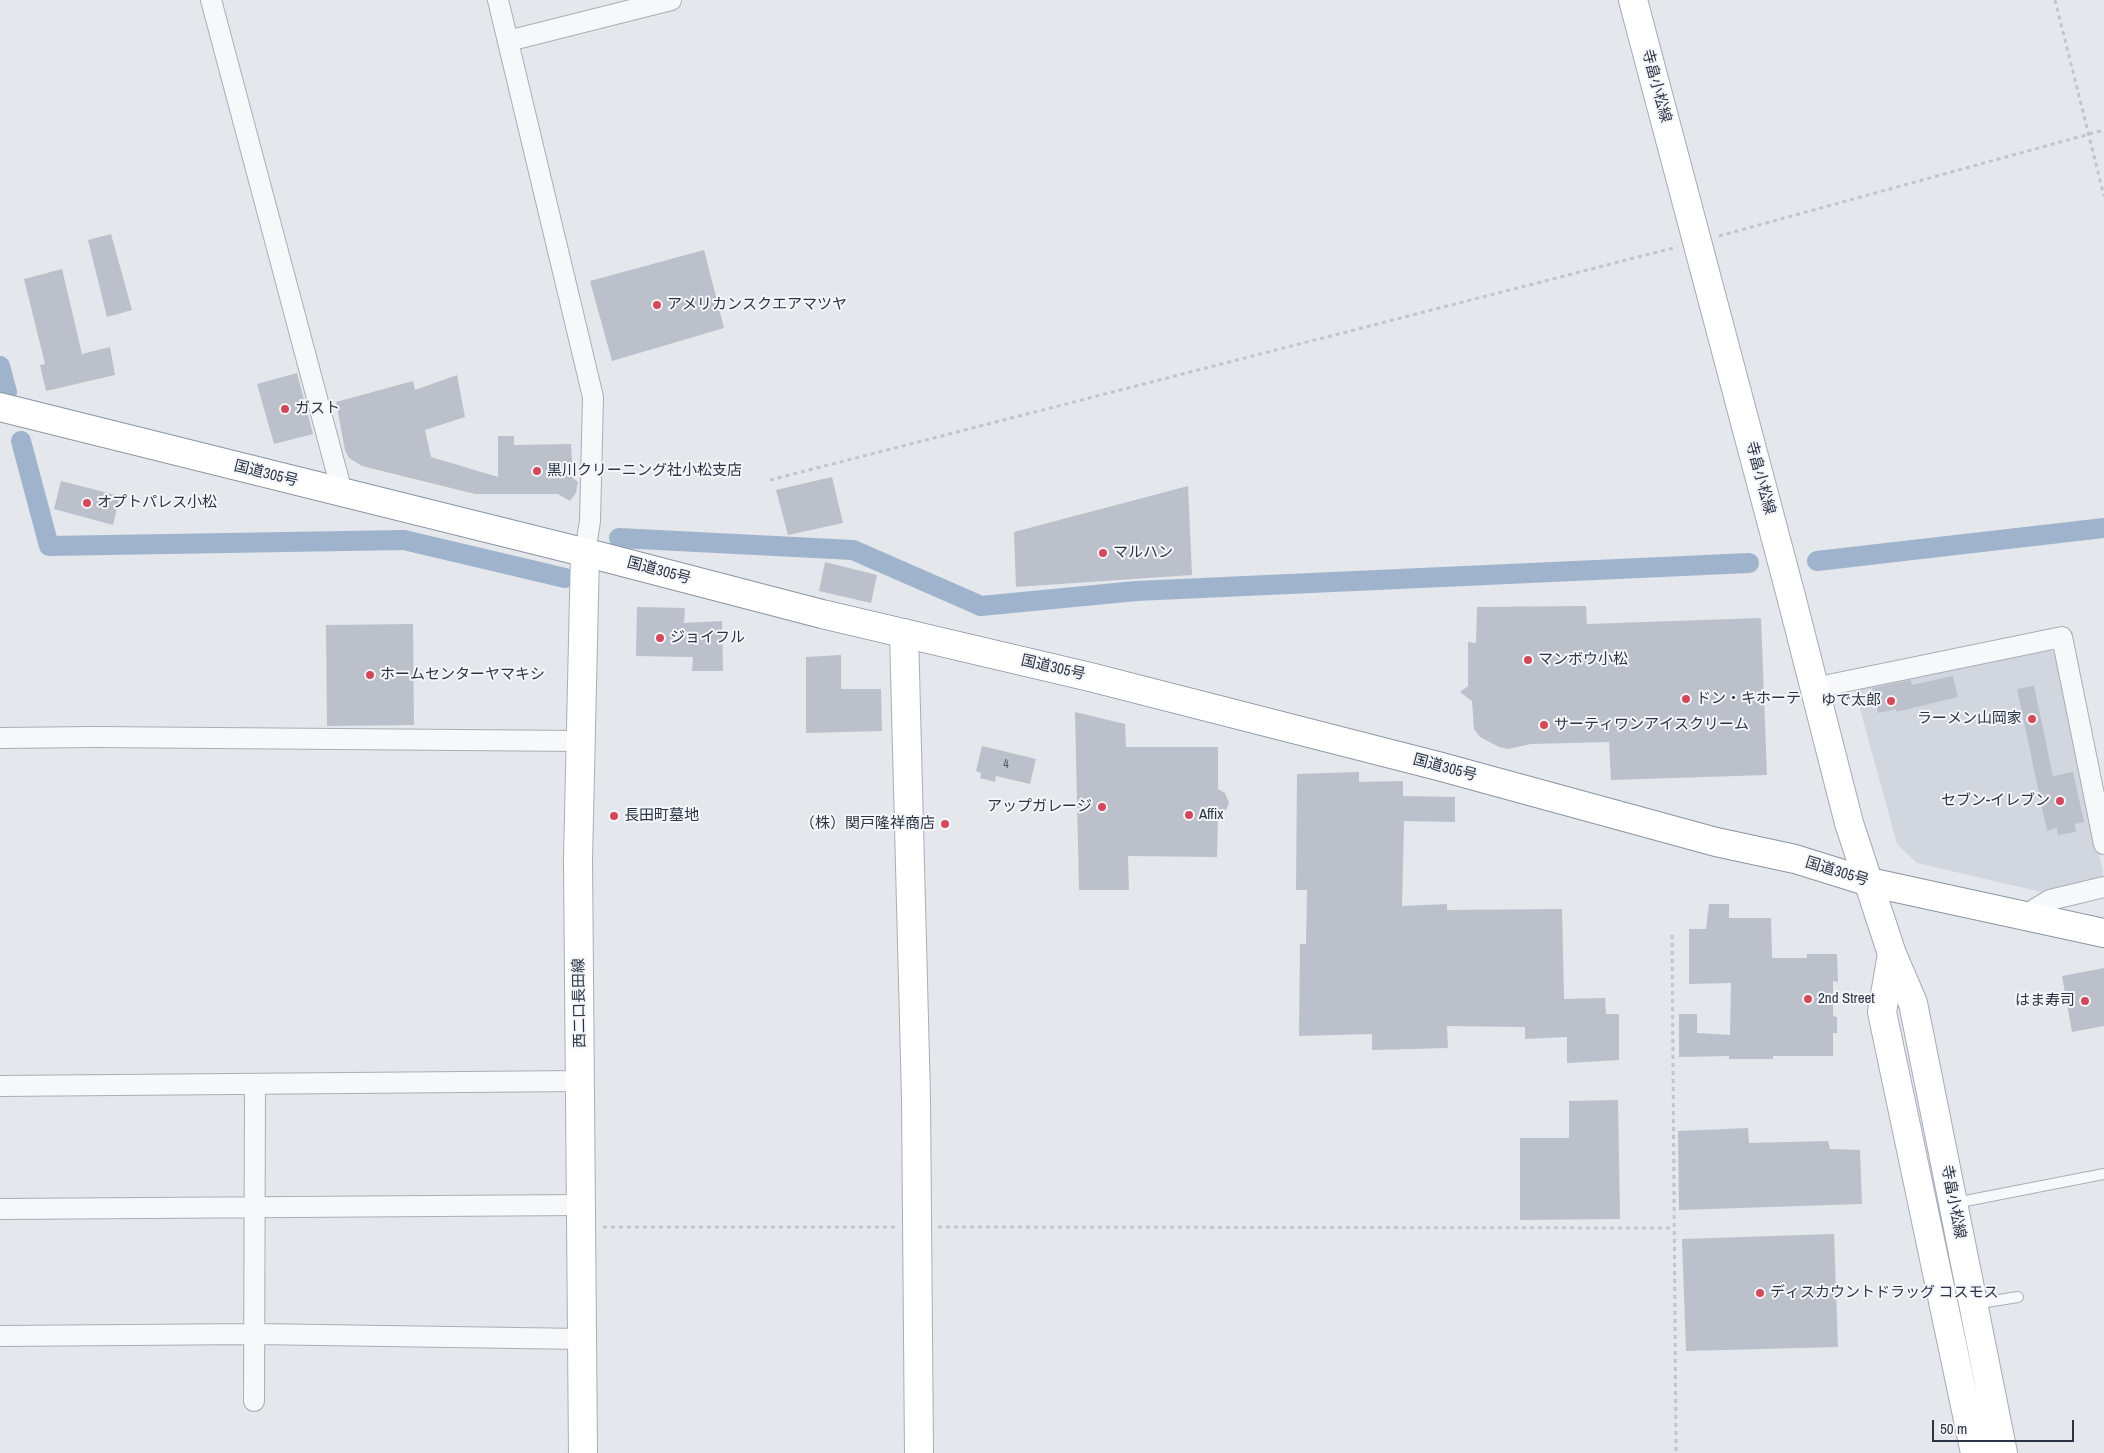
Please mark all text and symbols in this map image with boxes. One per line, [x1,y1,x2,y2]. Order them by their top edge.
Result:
street label: 寺畠小松線 [1638,47,1674,125]
place label: アメリカンスクエアマツヤ [667,296,847,314]
marker: アメリカンスクエアマツヤ [651,299,663,311]
place label: ガスト [295,400,340,418]
marker: ガスト [279,403,291,415]
street label: 寺畠小松線 [1742,439,1778,517]
street label: 国道305号 [232,457,300,491]
place label: 黒川クリーニング社小松支店 [547,462,742,480]
marker: 黒川クリーニング社小松支店 [531,465,543,477]
place label: オプトパレス小松 [97,494,217,512]
marker: オプトパレス小松 [81,497,93,509]
place label: マルハン [1113,544,1173,562]
marker: マルハン [1097,547,1109,559]
street label: 国道305号 [625,554,693,588]
place label: ジョイフル [670,629,745,647]
marker: ジョイフル [654,632,666,644]
place label: マンボウ小松 [1538,651,1628,669]
street label: 国道305号 [1019,652,1087,684]
marker: マンボウ小松 [1522,654,1534,666]
place label: ホームセンターヤマキシ [380,666,545,684]
marker: ホームセンターヤマキシ [364,669,376,681]
place label: ドン・キホーテ [1696,690,1801,708]
place label: ゆで太郎 [1821,692,1881,710]
marker: ドン・キホーテ [1680,693,1692,705]
marker: ゆで太郎 [1885,695,1897,707]
place label: ラーメン山岡家 [1917,710,2022,728]
marker: ラーメン山岡家 [2026,713,2038,725]
place label: サーティワンアイスクリーム [1554,716,1749,734]
marker: サーティワンアイスクリーム [1538,719,1550,731]
street label: 国道305号 [1411,751,1479,785]
house number: 4 [1003,758,1009,772]
place label: セブン-イレブン [1941,792,2050,810]
marker: セブン-イレブン [2054,795,2066,807]
place label: アップガレージ [987,798,1092,816]
marker: アップガレージ [1096,801,1108,813]
place label: Affix [1199,806,1223,824]
place label: 長田町墓地 [624,807,699,825]
marker: Affix [1183,809,1195,821]
marker: 長田町墓地 [608,810,620,822]
place label: （株）関戸隆祥商店 [800,815,935,833]
marker: （株）関戸隆祥商店 [939,818,951,830]
street label: 国道305号 [1803,854,1871,890]
street label: 西二口長田線 [570,958,590,1048]
place label: 2nd Street [1818,990,1875,1008]
place label: はま寿司 [2015,992,2075,1010]
marker: 2nd Street [1802,993,1814,1005]
marker: はま寿司 [2079,995,2091,1007]
street label: 寺畠小松線 [1937,1163,1969,1241]
place label: ディスカウントドラッグ コスモス [1770,1284,1998,1302]
marker: ディスカウントドラッグ コスモス [1754,1287,1766,1299]
scale bar [1934,1410,2076,1442]
text: 50 m [1940,1418,1967,1439]

